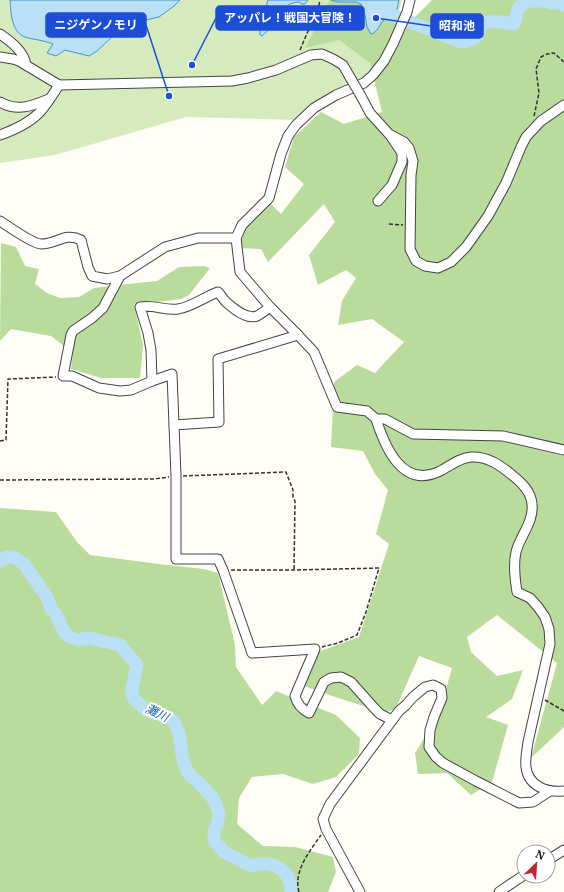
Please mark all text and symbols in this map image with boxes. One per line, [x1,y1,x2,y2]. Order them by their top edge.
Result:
callout: アッパレ！戦国大冒険！ [216,6,364,30]
text: アッパレ！戦国大冒険！ [224,9,356,26]
callout: ニジゲンノモリ [46,13,146,37]
callout: 昭和池 [431,14,483,38]
text: ニジゲンノモリ [54,16,138,33]
text: 昭和池 [439,17,475,34]
water label: 灘川 [143,700,173,726]
north arrow [516,844,556,884]
text: N [533,846,548,863]

